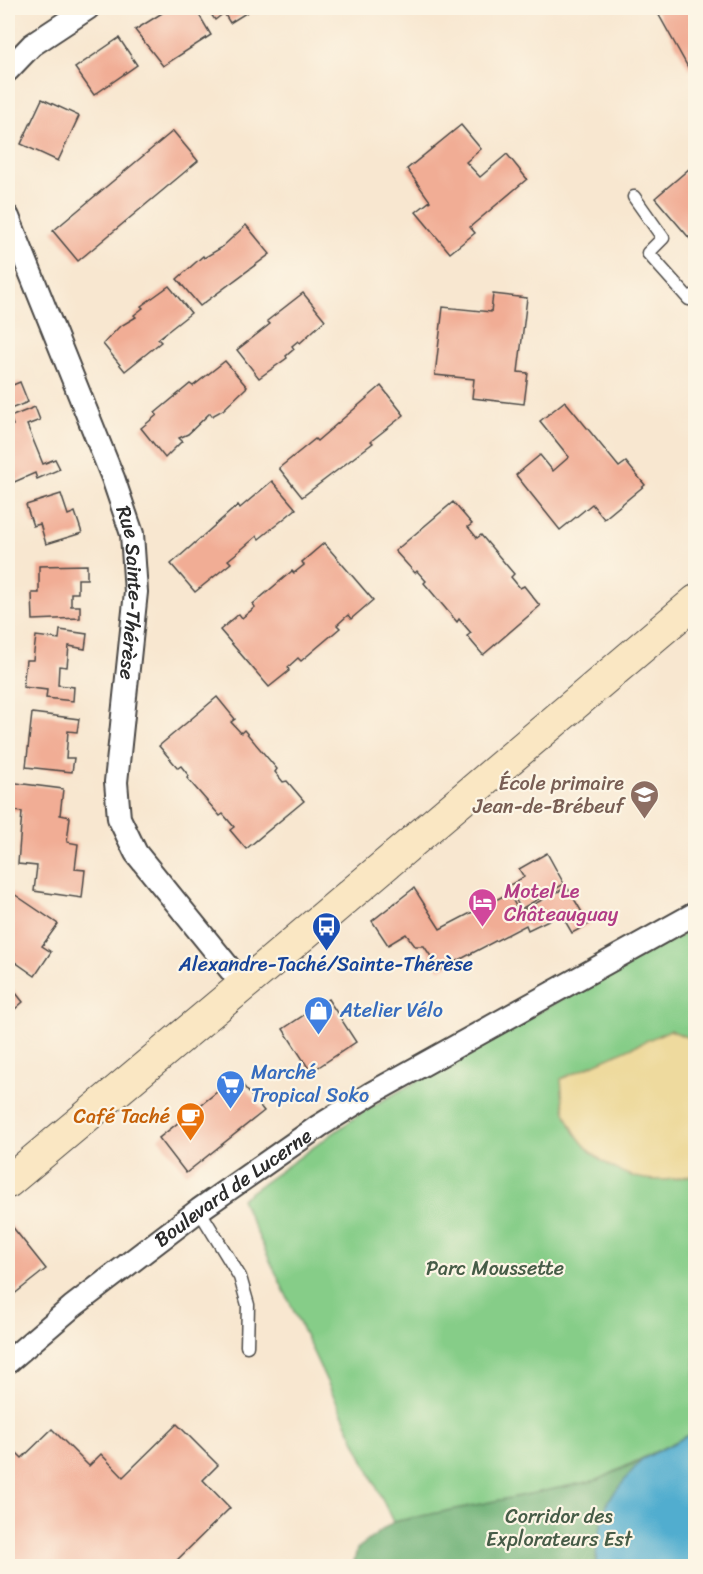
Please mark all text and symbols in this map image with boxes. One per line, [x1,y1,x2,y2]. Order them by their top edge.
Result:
street label: Rue Sainte-Thérèse [106,501,153,681]
place label: École primaire Jean-de-Brébeuf [472,766,626,824]
school or university icon: École primaire Jean-de-Brébeuf [629,778,661,820]
place label: Motel Le Châteauguay [504,874,619,932]
hotel icon: Motel Le Châteauguay [467,886,499,928]
bus stop icon: Alexandre-Taché/Sainte-Thérèse [310,910,342,952]
place label: Alexandre-Taché/Sainte-Thérèse [178,947,473,982]
place label: Atelier Vélo [339,993,443,1028]
shop icon: Atelier Vélo [303,994,335,1036]
place label: Marché Tropical Soko [251,1055,369,1113]
supermarket icon: Marché Tropical Soko [214,1068,246,1110]
place label: Café Taché [74,1099,170,1134]
cafe icon: Café Taché [175,1100,207,1142]
street label: Boulevard de Lucerne [147,1119,320,1257]
park label: Parc Moussette [426,1251,564,1286]
park label: Corridor des Explorateurs Est [486,1499,633,1557]

